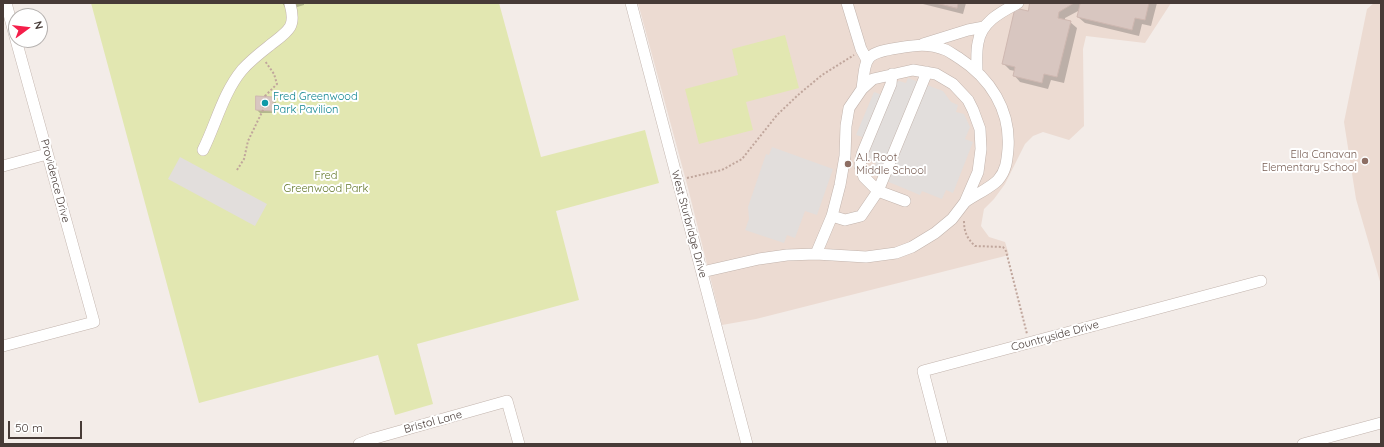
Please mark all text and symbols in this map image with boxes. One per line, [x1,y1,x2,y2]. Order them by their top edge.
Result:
north arrow [8,8,48,48]
text: N [31,19,46,31]
place label: Fred Greenwood Park Pavilion [273,90,358,116]
marker: Fred Greenwood Park Pavilion [260,98,270,108]
street label: Providence Drive [38,138,72,224]
place label: Ella Canavan Elementary School [1262,148,1357,174]
place label: A.I. Root Middle School [856,151,926,177]
marker: Ella Canavan Elementary School [1360,156,1370,166]
marker: A.I. Root Middle School [843,159,853,169]
park label: Fred Greenwood Park [284,169,368,195]
street label: West Sturbridge Drive [668,169,710,279]
street label: Countryside Drive [1010,318,1100,354]
street label: Bristol Lane [402,408,464,436]
scale bar [10,413,84,439]
text: 50 m [15,420,43,435]

